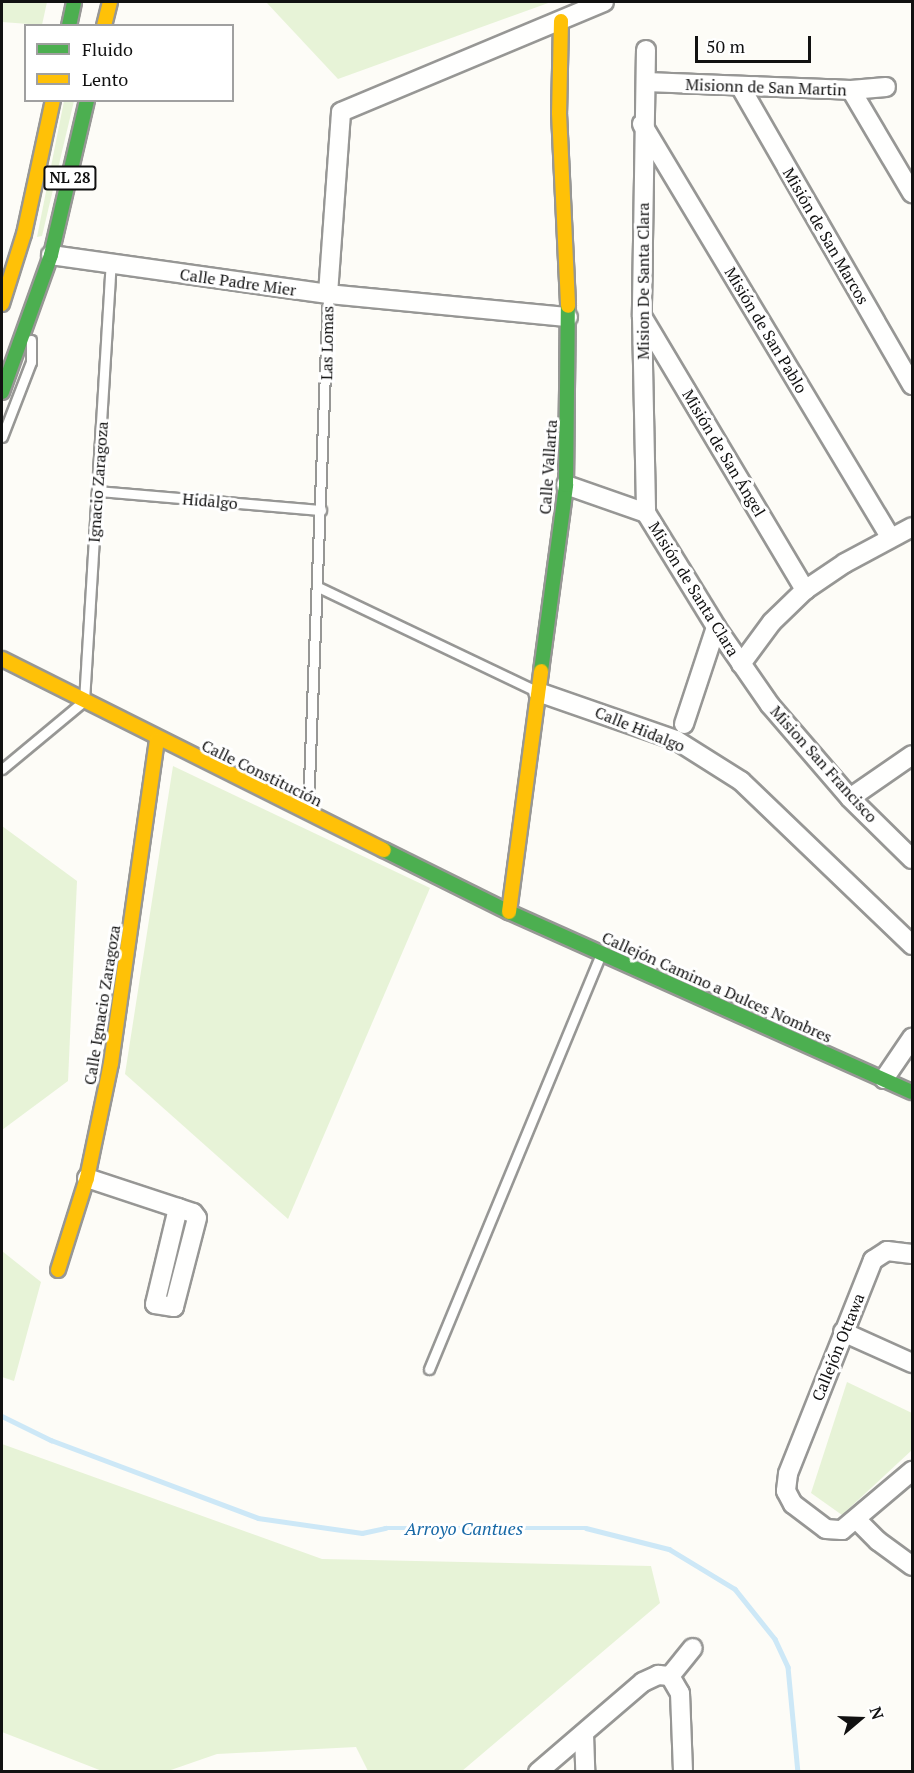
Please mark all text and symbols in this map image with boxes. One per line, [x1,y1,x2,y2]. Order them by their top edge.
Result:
legend [24,24,234,102]
scale bar [698,24,814,62]
text: 50 m [706,34,745,58]
text: Fluido [82,37,133,61]
text: Lento [82,67,128,91]
street label: Misionn de San Martin [685,75,847,99]
street label: Misión de San Marcos [779,164,873,308]
road number: NL 28 [43,166,97,190]
street label: Mision De Santa Clara [633,202,653,360]
street label: Calle Padre Mier [179,264,297,300]
street label: Misión de San Pablo [721,264,811,396]
street label: Las Lomas [317,306,337,380]
street label: Misión de San Ángel [678,386,770,520]
street label: Calle Vallarta [535,419,561,515]
street label: Ignacio Zaragoza [84,421,112,543]
street label: Hidalgo [182,489,238,513]
street label: Misión de Santa Clara [645,518,743,660]
street label: Calle Hidalgo [592,702,688,756]
street label: Mision San Francisco [767,702,881,826]
street label: Calle Constitución [199,736,325,810]
street label: Calle Ignacio Zaragoza [80,924,124,1086]
street label: Callejón Camino a Dulces Nombres [599,927,835,1047]
street label: Callejón Ottawa [808,1290,868,1404]
water label: Arroyo Cantues [405,1517,523,1539]
north arrow [830,1689,890,1749]
text: N [865,1704,889,1722]

